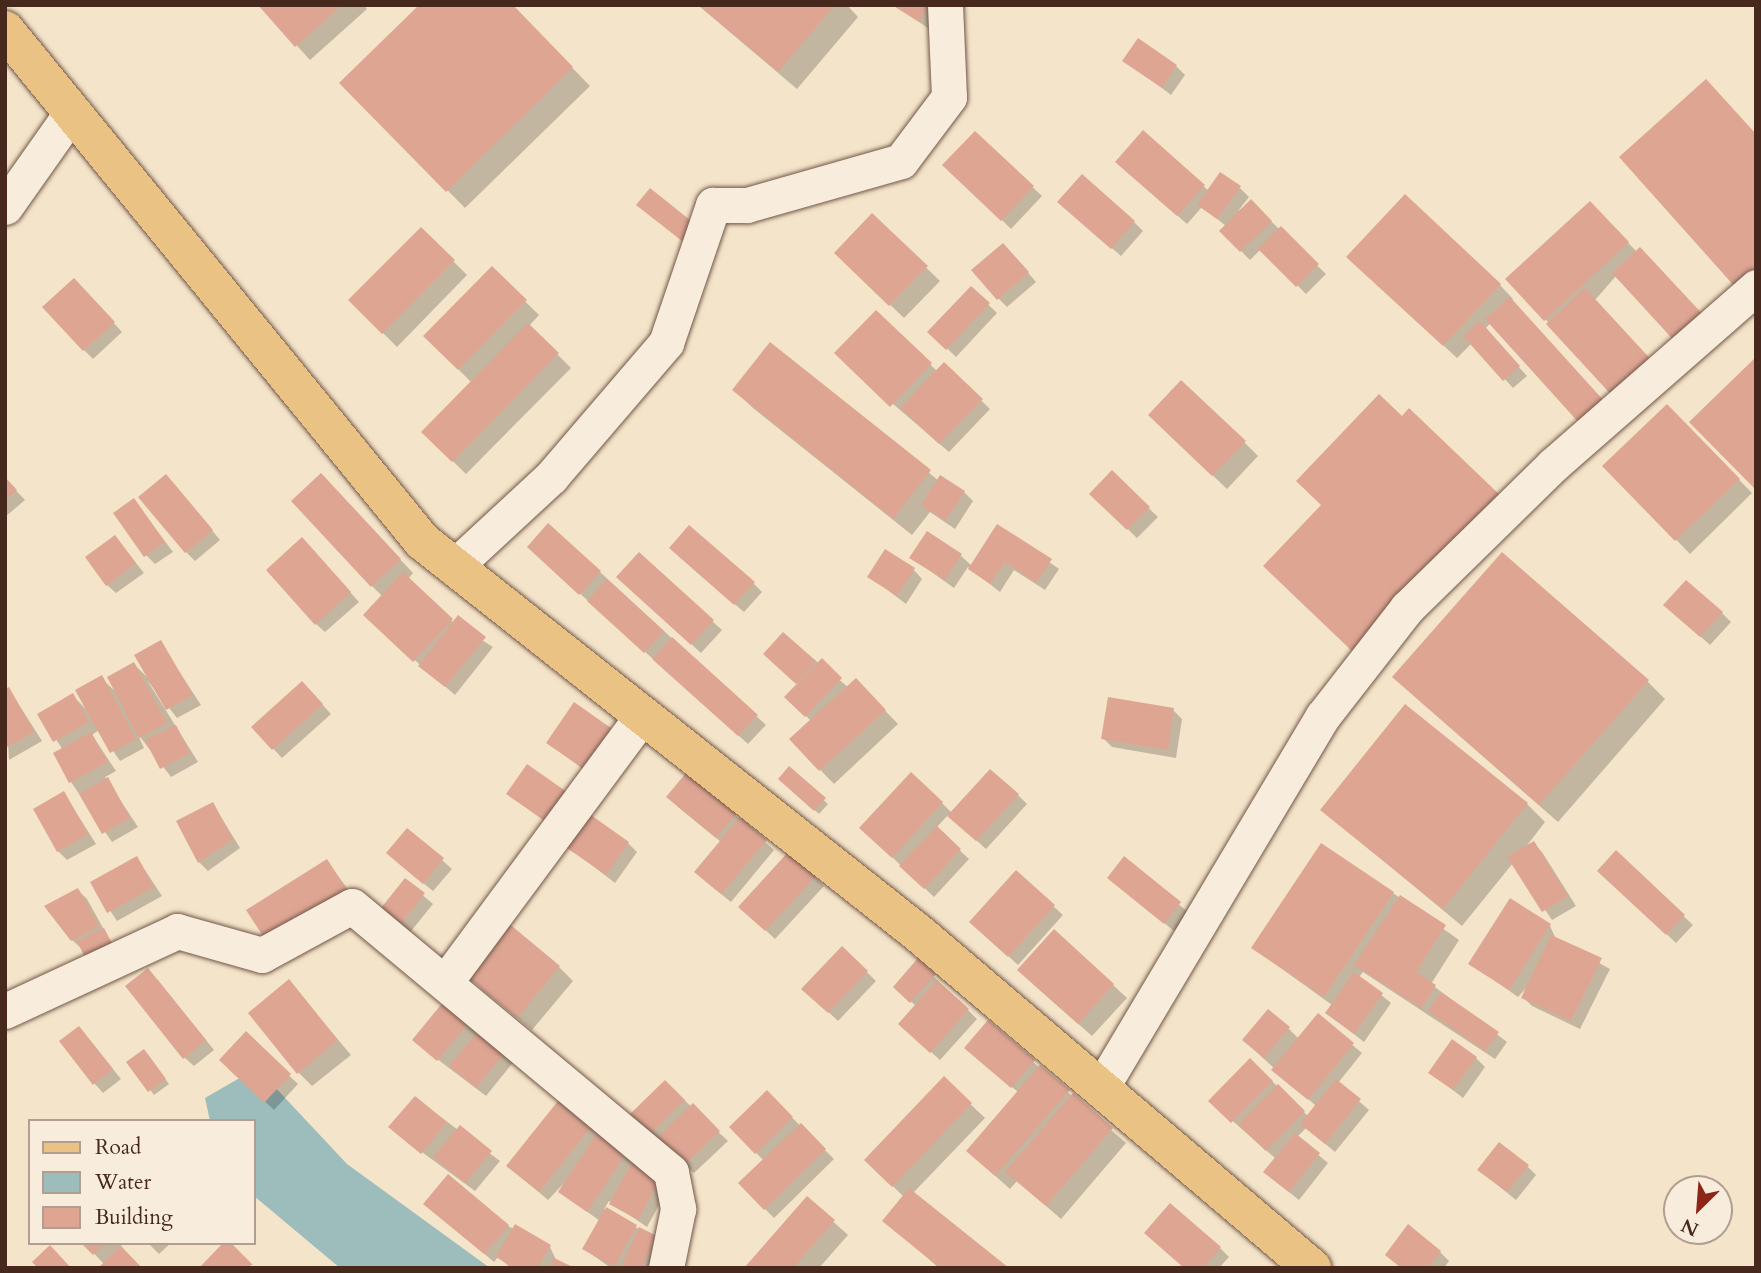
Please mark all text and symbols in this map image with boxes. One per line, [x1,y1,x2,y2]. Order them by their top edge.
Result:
legend [28,1119,256,1245]
text: Road [95,1133,141,1162]
text: Water [95,1168,151,1197]
north arrow [1663,1175,1733,1245]
text: Building [95,1203,173,1232]
text: N [1677,1212,1703,1242]

